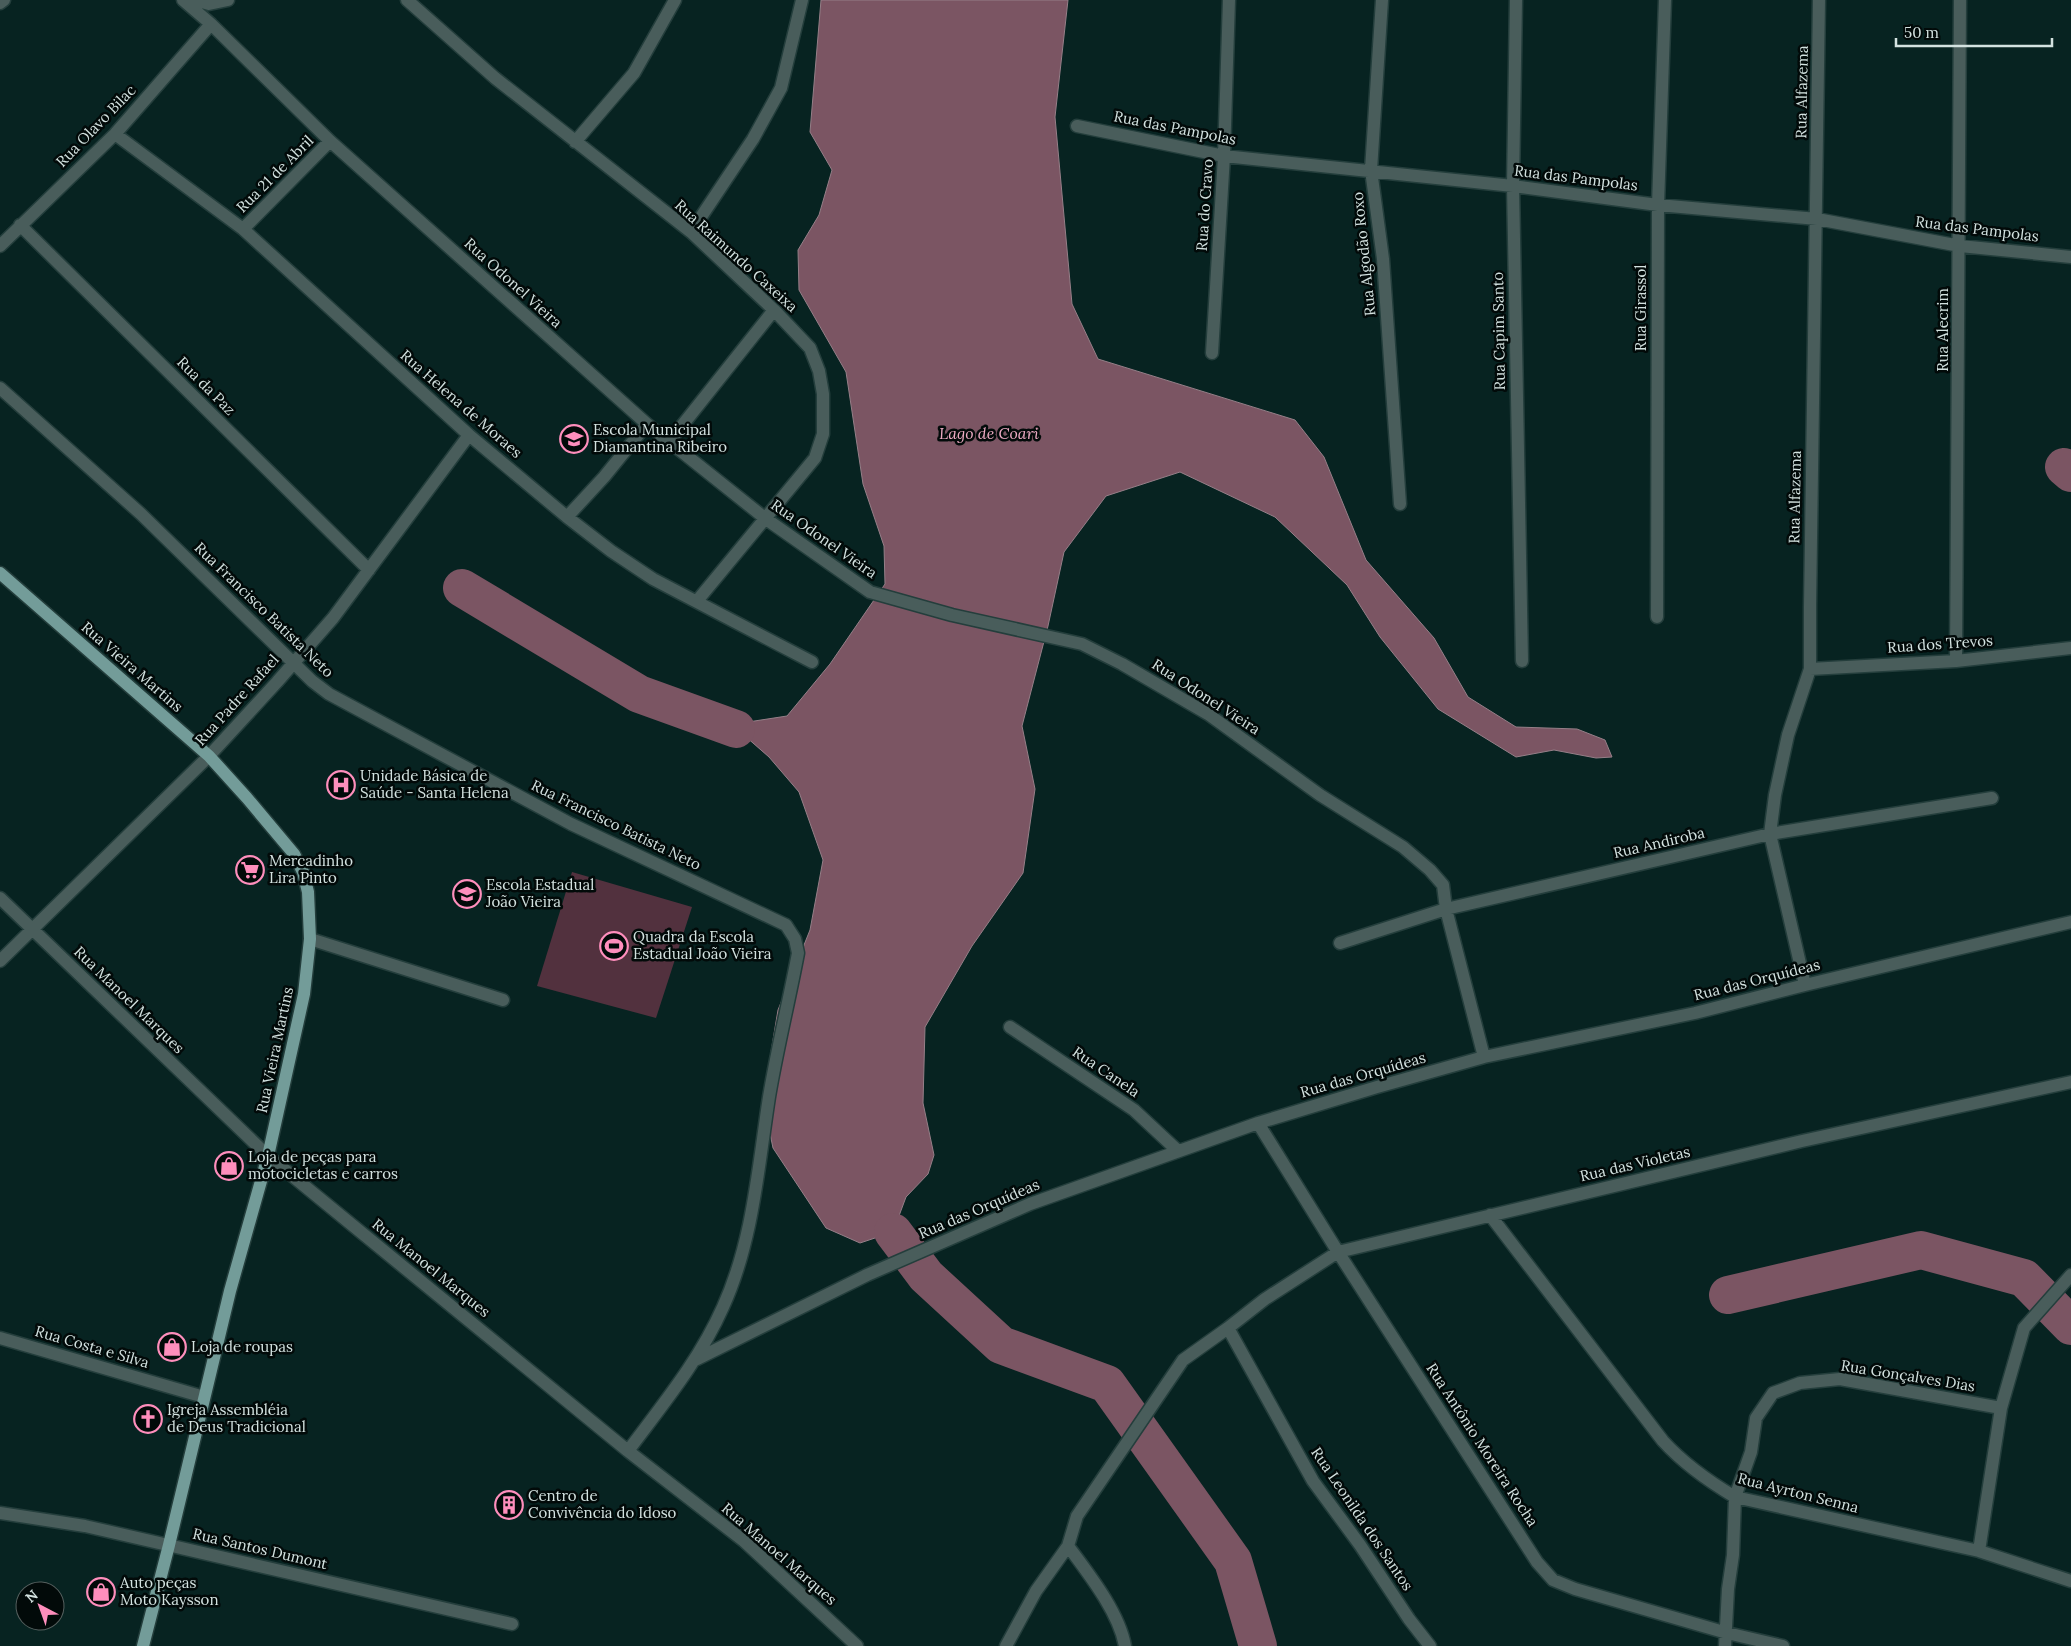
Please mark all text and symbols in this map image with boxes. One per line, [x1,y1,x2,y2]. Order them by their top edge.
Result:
scale bar [1896,15,2052,47]
text: 50 m [1904,23,1939,42]
street label: Rua Alfazema [1791,45,1812,139]
street label: Rua Olavo Bilac [52,81,140,171]
street label: Rua das Pampolas [1112,106,1238,149]
street label: Rua 21 de Abril [232,131,317,216]
street label: Rua do Cravo [1192,158,1217,252]
street label: Rua das Pampolas [1513,161,1639,195]
street label: Rua Algodão Roxo [1348,191,1379,317]
street label: Rua Raimundo Caxeixa [671,195,802,316]
street label: Rua das Pampolas [1914,212,2040,246]
street label: Rua Odonel Vieira [460,234,566,332]
street label: Rua Girassol [1631,265,1650,351]
street label: Rua Capim Santo [1488,271,1509,390]
street label: Rua Alecrim [1933,288,1952,372]
street label: Rua Helena de Moraes [397,346,526,462]
street label: Rua da Paz [173,352,240,419]
place label: Escola Municipal Diamantina Ribeiro [593,420,727,456]
water label: Lago de Coari [939,423,1039,443]
school or university icon: Escola Municipal Diamantina Ribeiro [559,424,589,454]
street label: Rua Alfazema [1784,450,1805,544]
street label: Rua Odonel Vieira [768,495,881,582]
street label: Rua Francisco Batista Neto [191,538,338,681]
street label: Rua Vieira Martins [78,617,187,716]
street label: Rua dos Trevos [1887,630,1993,657]
street label: Rua Padre Rafael [191,650,283,749]
street label: Rua Odonel Vieira [1149,655,1264,739]
place label: Unidade Básica de Saúde - Santa Helena [360,766,509,802]
hospital icon: Unidade Básica de Saúde - Santa Helena [326,770,356,800]
street label: Rua Francisco Batista Neto [528,775,704,874]
street label: Rua Andiroba [1611,823,1707,862]
place label: Mercadinho Lira Pinto [269,851,353,887]
supermarket icon: Mercadinho Lira Pinto [235,855,265,885]
place label: Escola Estadual João Vieira [485,875,594,911]
school or university icon: Escola Estadual João Vieira [452,879,482,909]
place label: Quadra da Escola Estadual João Vieira [633,927,772,963]
sports icon: Quadra da Escola Estadual João Vieira [599,931,629,961]
street label: Rua Manoel Marques [70,942,189,1057]
street label: Rua das Orquídeas [1692,955,1822,1004]
street label: Rua Vieira Martins [252,985,297,1115]
street label: Rua Canela [1069,1042,1144,1101]
street label: Rua das Orquídeas [1298,1048,1428,1102]
street label: Rua das Violetas [1578,1142,1692,1185]
place label: Loja de peças para motocicletas e carros [248,1147,398,1183]
shop icon: Loja de peças para motocicletas e carros [214,1151,244,1181]
street label: Rua das Orquídeas [915,1174,1042,1243]
street label: Rua Manoel Marques [369,1214,494,1321]
street label: Rua Costa e Silva [33,1321,152,1372]
shop icon: Loja de roupas [157,1332,187,1362]
place label: Loja de roupas [191,1337,293,1356]
street label: Rua Gonçalves Dias [1840,1356,1977,1396]
street label: Rua Antônio Moreira Rocha [1422,1359,1543,1530]
place label: Igreja Assembléia de Deus Tradicional [167,1400,306,1436]
church icon: Igreja Assembléia de Deus Tradicional [133,1404,163,1434]
street label: Rua Leonilda dos Santos [1307,1443,1418,1594]
street label: Rua Ayrton Senna [1736,1468,1861,1517]
place label: Centro de Convivência do Idoso [528,1486,677,1522]
building icon: Centro de Convivência do Idoso [494,1490,524,1520]
street label: Rua Manoel Marques [718,1498,841,1609]
street label: Rua Santos Dumont [191,1524,330,1573]
place label: Auto peças Moto Kaysson [119,1573,219,1609]
shop icon: Auto peças Moto Kaysson [86,1577,116,1607]
north arrow [15,1581,65,1631]
text: N [21,1586,42,1607]

